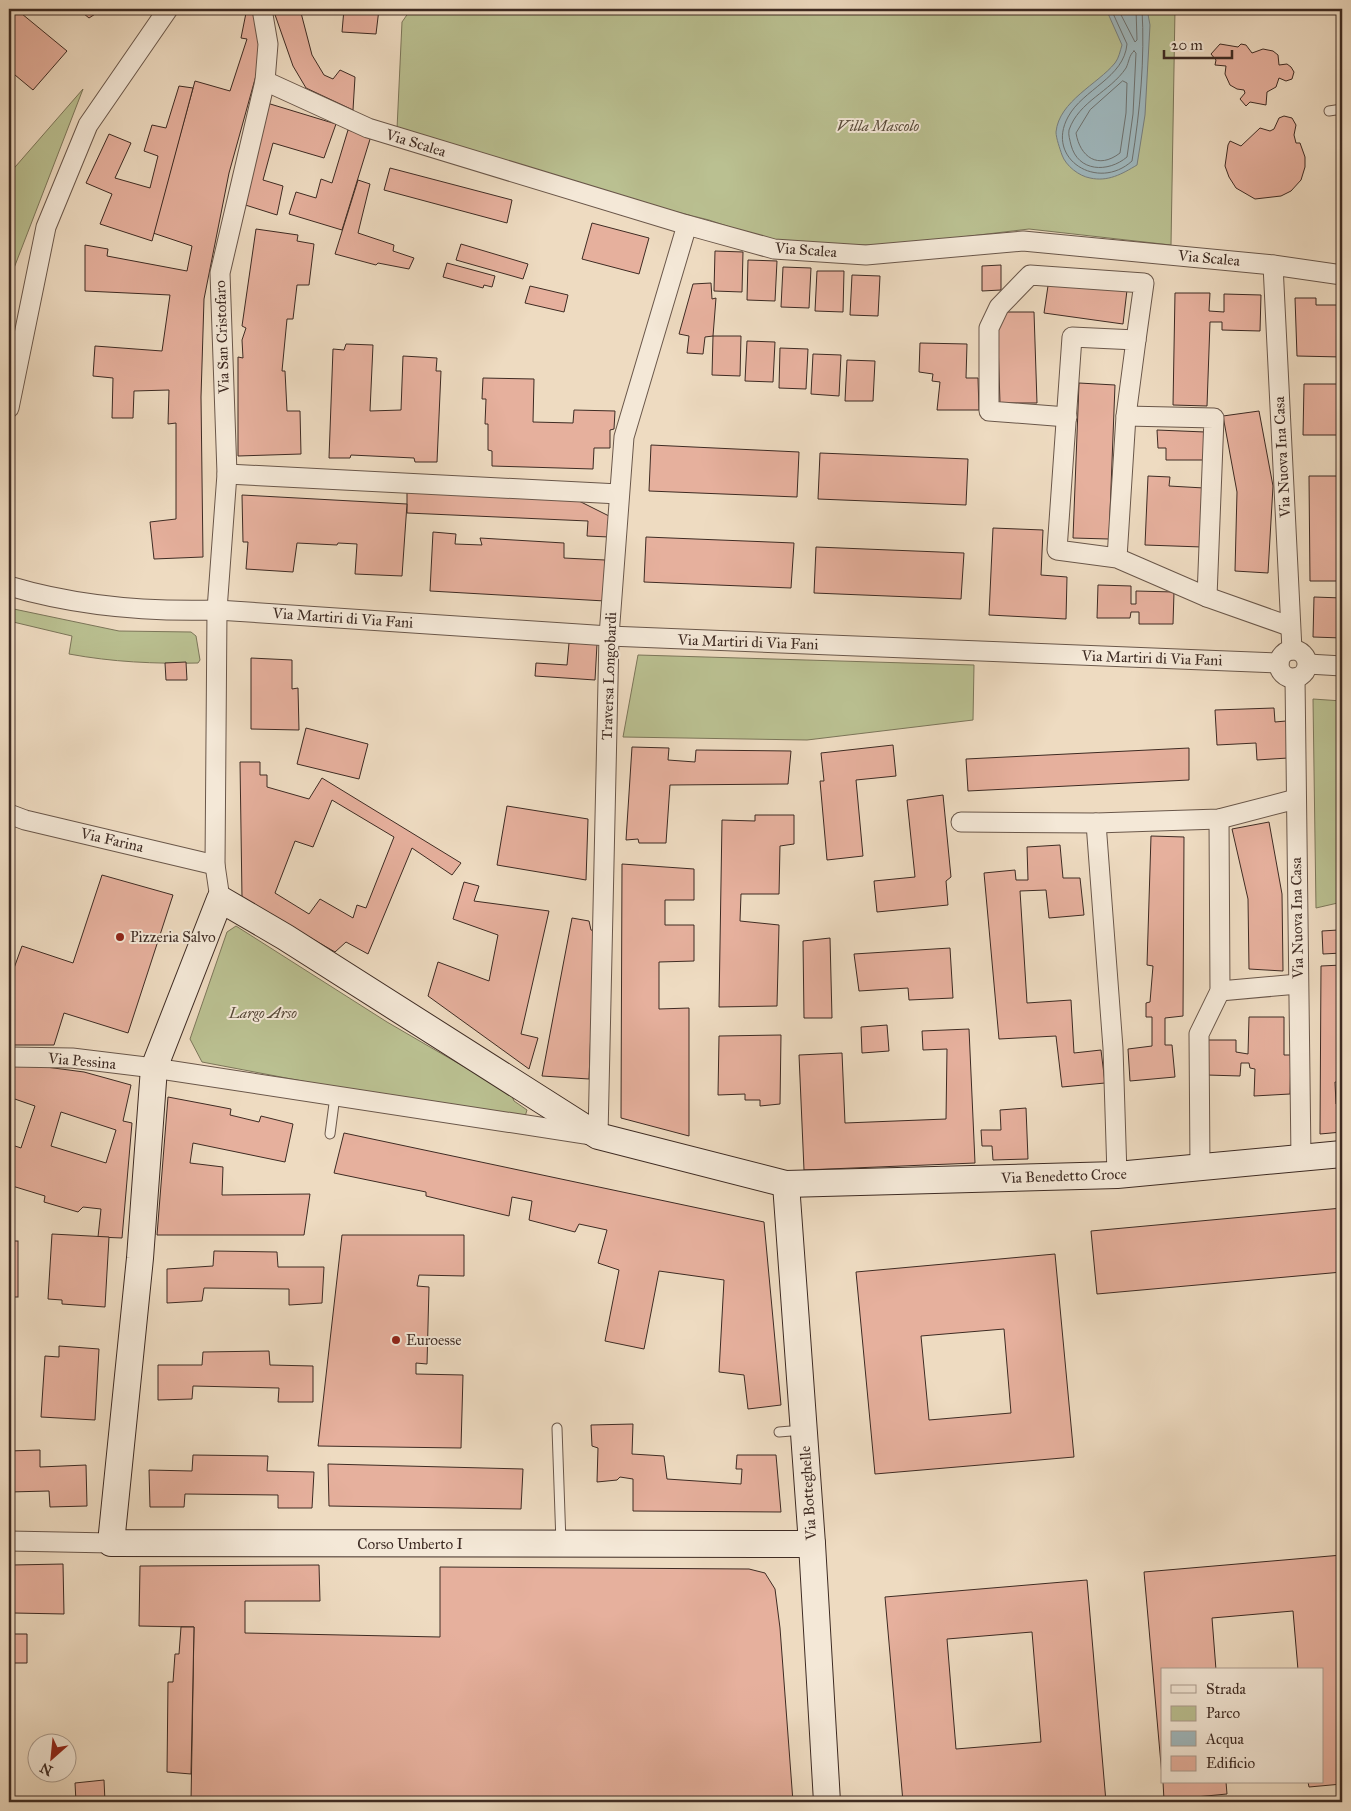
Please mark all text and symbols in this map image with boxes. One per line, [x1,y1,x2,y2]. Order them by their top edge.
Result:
scale bar [1164,28,1231,60]
text: 20 m [1171,36,1203,54]
park label: Villa Mascolo [837,117,919,135]
street label: Via Scalea [383,125,449,161]
street label: Via Scalea [773,239,838,261]
street label: Via Scalea [1176,246,1241,270]
street label: Via San Cristofaro [211,280,233,395]
street label: Via Nuova Ina Casa [1270,395,1294,519]
street label: Via Martiri di Via Fani [271,604,414,632]
street label: Traversa Longobardi [598,612,620,740]
street label: Via Martiri di Via Fani [676,631,819,653]
street label: Via Martiri di Via Fani [1080,647,1223,669]
street label: Via Farina [78,824,146,856]
street label: Via Nuova Ina Casa [1287,857,1307,980]
place label: Pizzeria Salvo [130,928,216,946]
marker: Pizzeria Salvo [114,931,126,943]
park label: Largo Arso [228,1004,297,1022]
street label: Via Pessina [46,1049,117,1073]
street label: Via Benedetto Croce [1000,1165,1127,1187]
place label: Euroesse [406,1331,461,1349]
marker: Euroesse [390,1334,402,1346]
street label: Via Botteghelle [796,1445,820,1542]
street label: Corso Umberto I [357,1535,463,1553]
legend [1161,1668,1324,1784]
text: Strada [1206,1680,1246,1698]
text: Parco [1206,1704,1241,1722]
text: Acqua [1205,1730,1245,1749]
north arrow [28,1734,78,1784]
text: Edificio [1206,1754,1255,1772]
text: N [37,1759,55,1779]

